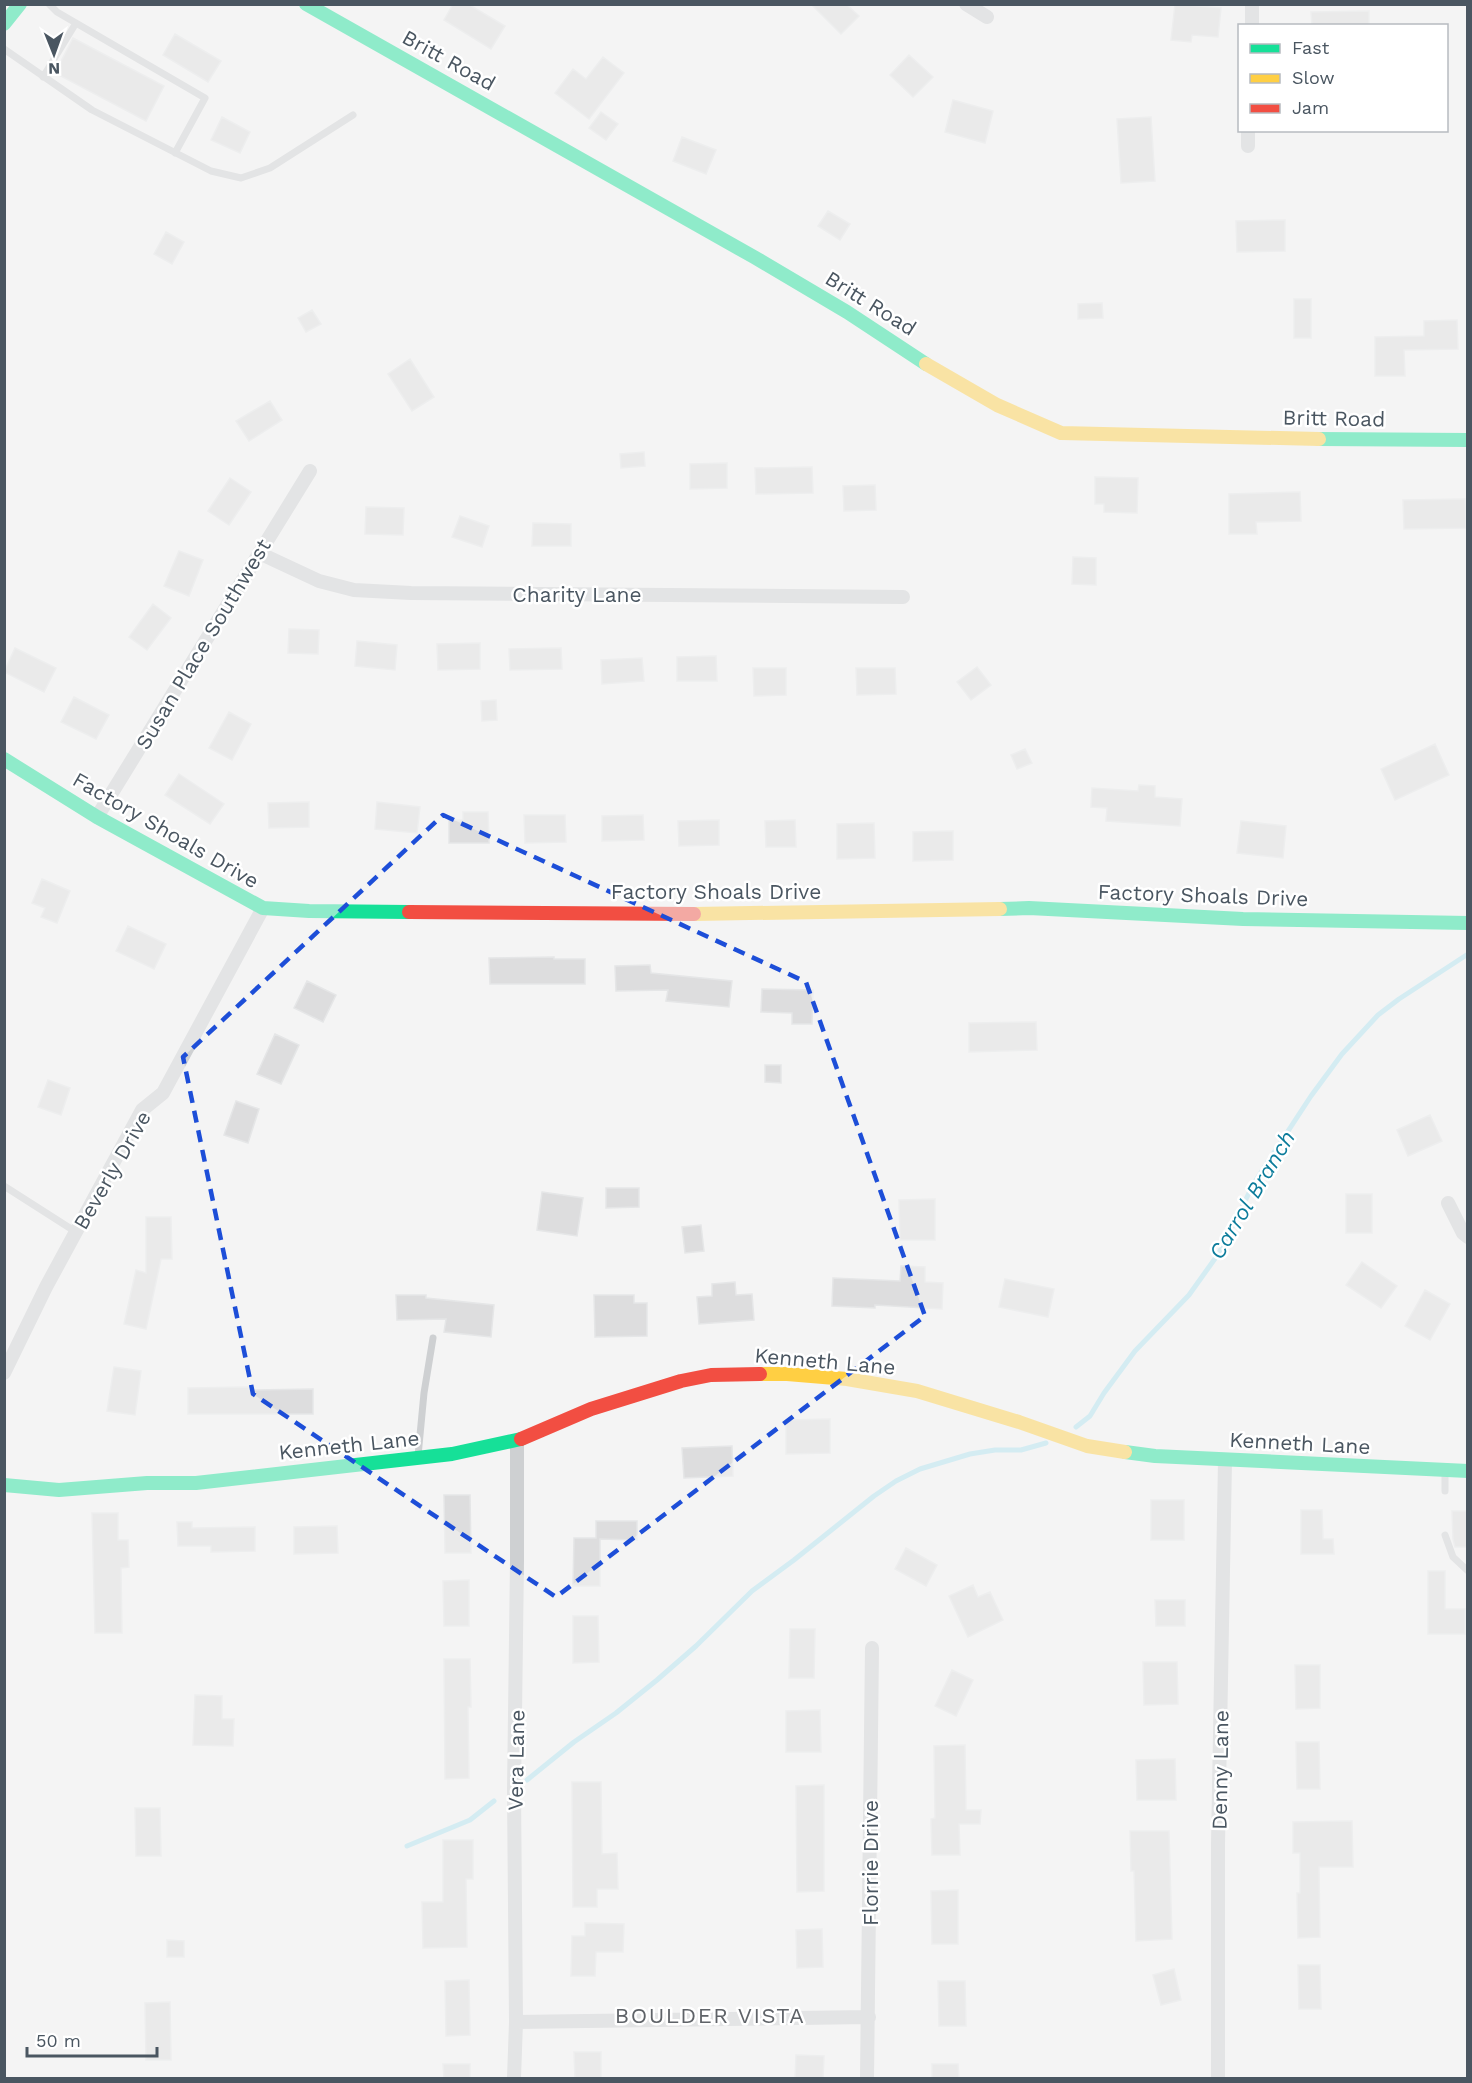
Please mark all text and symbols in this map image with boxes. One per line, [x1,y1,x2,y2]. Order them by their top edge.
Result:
north arrow [24,24,84,84]
street label: Britt Road [398,24,500,96]
legend [1238,24,1448,132]
text: Fast [1292,37,1330,58]
text: N [48,59,60,78]
text: Slow [1292,67,1335,88]
text: Jam [1292,97,1329,118]
street label: Britt Road [821,265,921,341]
street label: Britt Road [1283,405,1385,431]
street label: Susan Place Southwest [130,534,276,754]
street label: Charity Lane [512,582,642,607]
street label: Factory Shoals Drive [69,767,263,893]
street label: Factory Shoals Drive [611,879,821,904]
street label: Factory Shoals Drive [1097,879,1309,911]
street label: Beverly Drive [68,1106,156,1234]
water label: Carrol Branch [1204,1126,1300,1264]
street label: Kenneth Lane [754,1342,896,1380]
street label: Kenneth Lane [277,1425,421,1465]
street label: Kenneth Lane [1229,1427,1371,1459]
street label: Vera Lane [503,1709,529,1811]
street label: Denny Lane [1206,1710,1234,1830]
street label: Florrie Drive [858,1800,883,1926]
district label: BOULDER VISTA [615,2003,805,2028]
scale bar [27,2020,158,2058]
text: 50 m [36,2030,81,2051]

